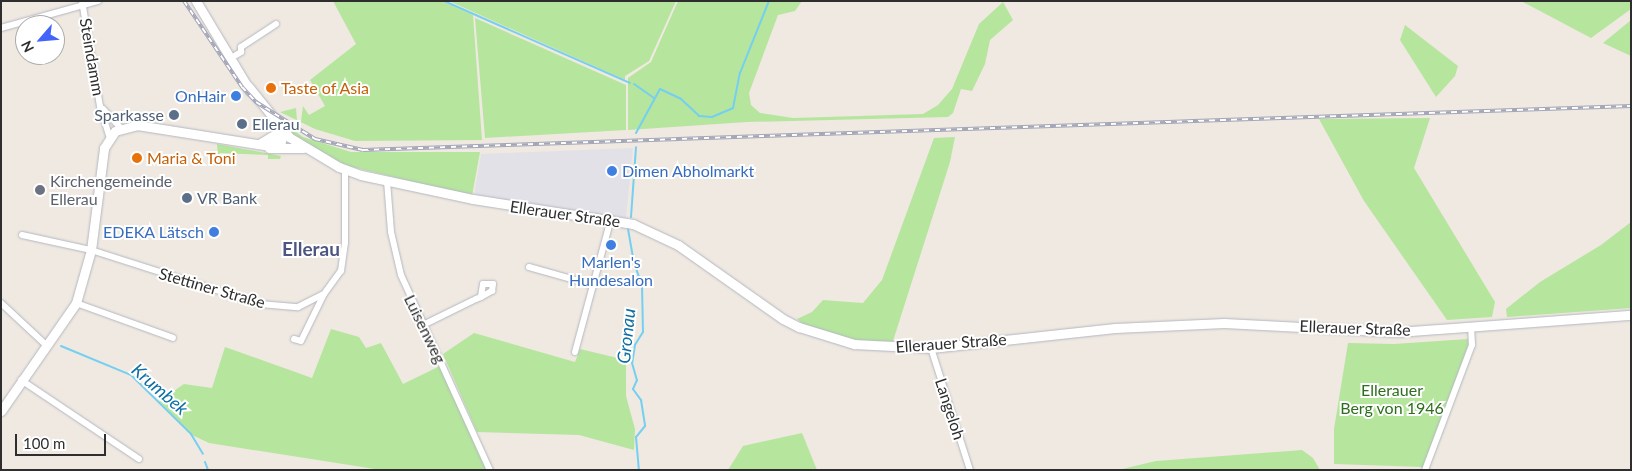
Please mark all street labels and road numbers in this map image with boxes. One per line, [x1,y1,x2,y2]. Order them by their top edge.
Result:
street label: Steindamm [76,17,108,97]
street label: Ellerauer Straße [508,197,622,231]
street label: Stettiner Straße [156,264,268,312]
street label: Luisenweg [400,292,450,366]
street label: Ellerauer Straße [1299,316,1411,340]
street label: Ellerauer Straße [895,330,1007,356]
street label: Langeloh [931,376,969,442]

